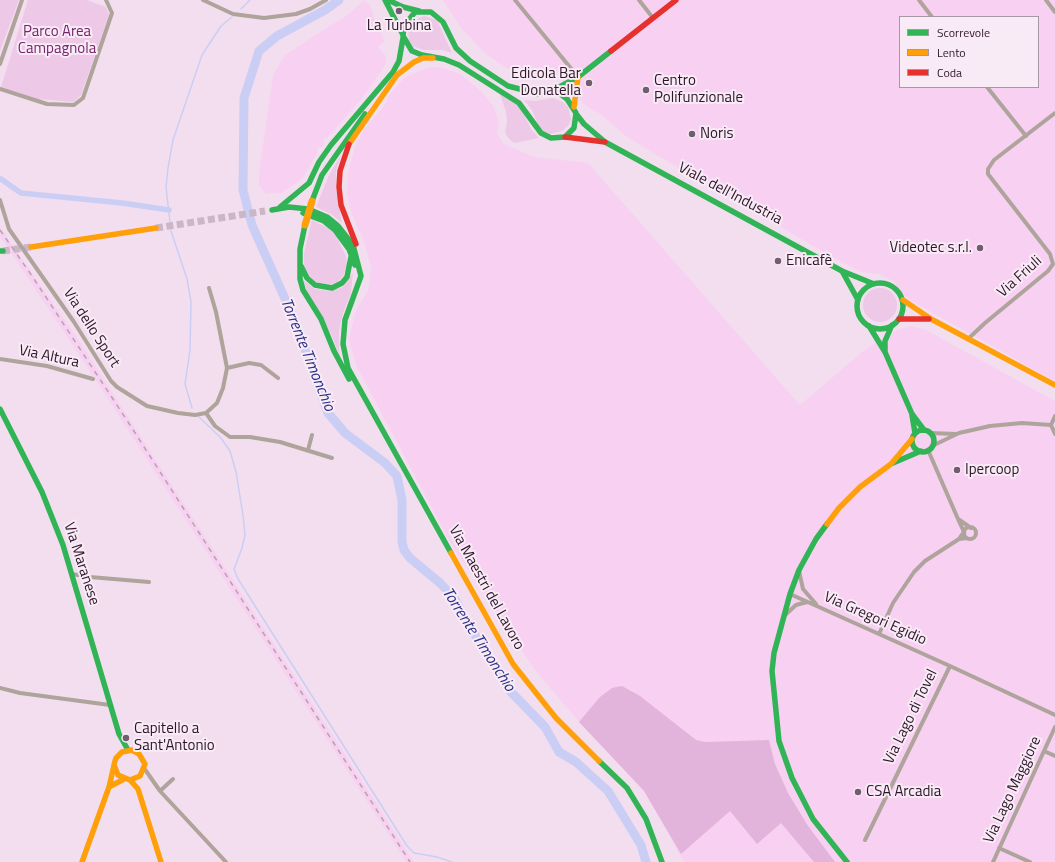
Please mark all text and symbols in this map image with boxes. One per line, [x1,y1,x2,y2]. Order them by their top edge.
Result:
marker: La Turbina [394,6,404,16]
legend [899,16,1039,88]
place label: La Turbina [367,17,431,35]
park label: Parco Area Campagnola [18,23,96,58]
text: Scorrevole [937,23,990,42]
text: Lento [937,43,966,62]
text: Coda [937,63,962,82]
place label: Edicola Bar Donatella [511,65,581,100]
place label: Centro Polifunzionale [654,72,743,107]
marker: Edicola Bar Donatella [584,78,594,88]
marker: Centro Polifunzionale [641,85,651,95]
place label: Noris [700,125,733,143]
marker: Noris [687,129,697,139]
street label: Viale dell'Industria [675,159,785,229]
place label: Videotec s.r.l. [889,239,972,257]
marker: Videotec s.r.l. [975,243,985,253]
place label: Enicafè [786,252,832,270]
street label: Via Friuli [994,252,1046,302]
marker: Enicafè [773,256,783,266]
street label: Via dello Sport [59,285,123,371]
water label: Torrente Timonchio [276,296,338,414]
street label: Via Altura [17,342,81,372]
place label: Ipercoop [965,461,1019,479]
marker: Ipercoop [952,465,962,475]
street label: Via Maranese [59,520,103,608]
street label: Via Maestri del Lavoro [444,523,528,653]
water label: Torrente Timonchio [437,584,519,696]
street label: Via Gregori Egidio [821,588,929,650]
street label: Via Lago di Tovel [880,667,942,767]
place label: Capitello a Sant'Antonio [134,720,215,755]
marker: Capitello a Sant'Antonio [121,733,131,743]
street label: Via Lago Maggiore [980,734,1046,846]
place label: CSA Arcadia [866,783,941,801]
marker: CSA Arcadia [853,787,863,797]

